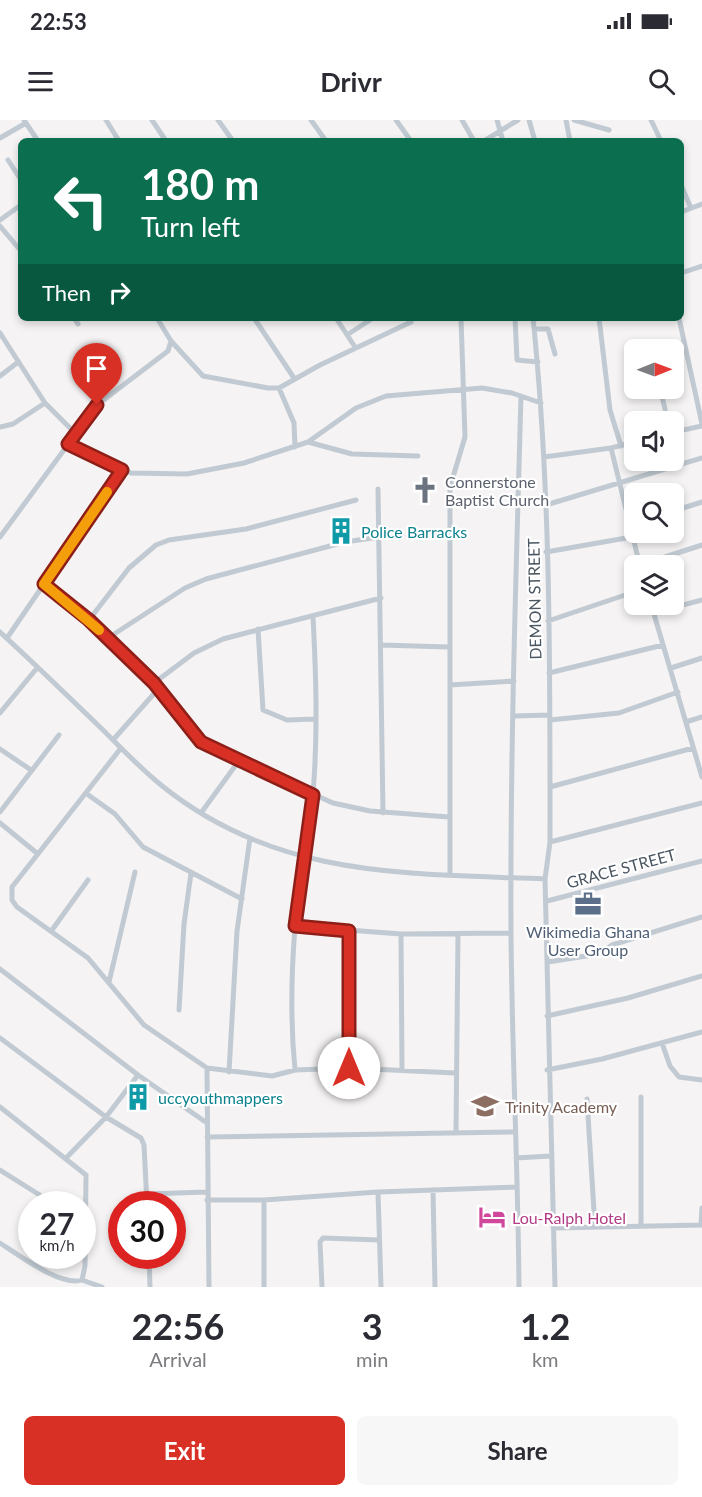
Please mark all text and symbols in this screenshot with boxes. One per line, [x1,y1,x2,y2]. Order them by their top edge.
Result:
text: 22:53 [30,8,87,35]
icon: menu [24,65,57,98]
text: Drivr [320,65,382,98]
icon: search [645,65,678,98]
text: 180 m [141,159,259,209]
icon: left [42,162,120,240]
text: Turn left [141,210,240,243]
icon: right [103,276,136,309]
text: Then [42,279,91,306]
north arrow [624,339,684,399]
map controls [624,339,684,615]
pin [71,343,122,405]
icon: arrive [80,352,113,385]
button: sound [624,411,684,471]
place label: Connerstone Baptist Church [445,472,549,509]
church icon: Connerstone Baptist Church [410,475,440,505]
button: search [624,483,684,543]
building icon: Police Barracks [326,516,356,546]
place label: Police Barracks [361,522,467,541]
street label: DEMON STREET [523,538,545,660]
button: layers [624,555,684,615]
street label: GRACE STREET [564,844,678,892]
office icon: Wikimedia Ghana User Group [573,889,603,919]
place label: Wikimedia Ghana User Group [526,922,650,959]
position arrow [317,1036,381,1100]
building icon: uccyouthmappers [123,1082,153,1112]
place label: uccyouthmappers [158,1088,283,1107]
school or university icon: Trinity Academy [470,1091,500,1121]
place label: Trinity Academy [505,1097,618,1116]
speed limit sign: 30 [108,1191,186,1269]
hotel icon: Lou-Ralph Hotel [477,1202,507,1232]
text: 27 [40,1205,74,1241]
place label: Lou-Ralph Hotel [512,1208,626,1227]
text: km/h [39,1236,75,1254]
text: 22:56 [132,1304,224,1348]
text: 3 [362,1304,383,1348]
text: 1.2 [520,1304,570,1348]
text: Arrival [149,1347,207,1371]
text: min [356,1347,388,1371]
text: km [532,1347,559,1371]
button: Exit [24,1416,345,1485]
button: Share [357,1416,678,1485]

